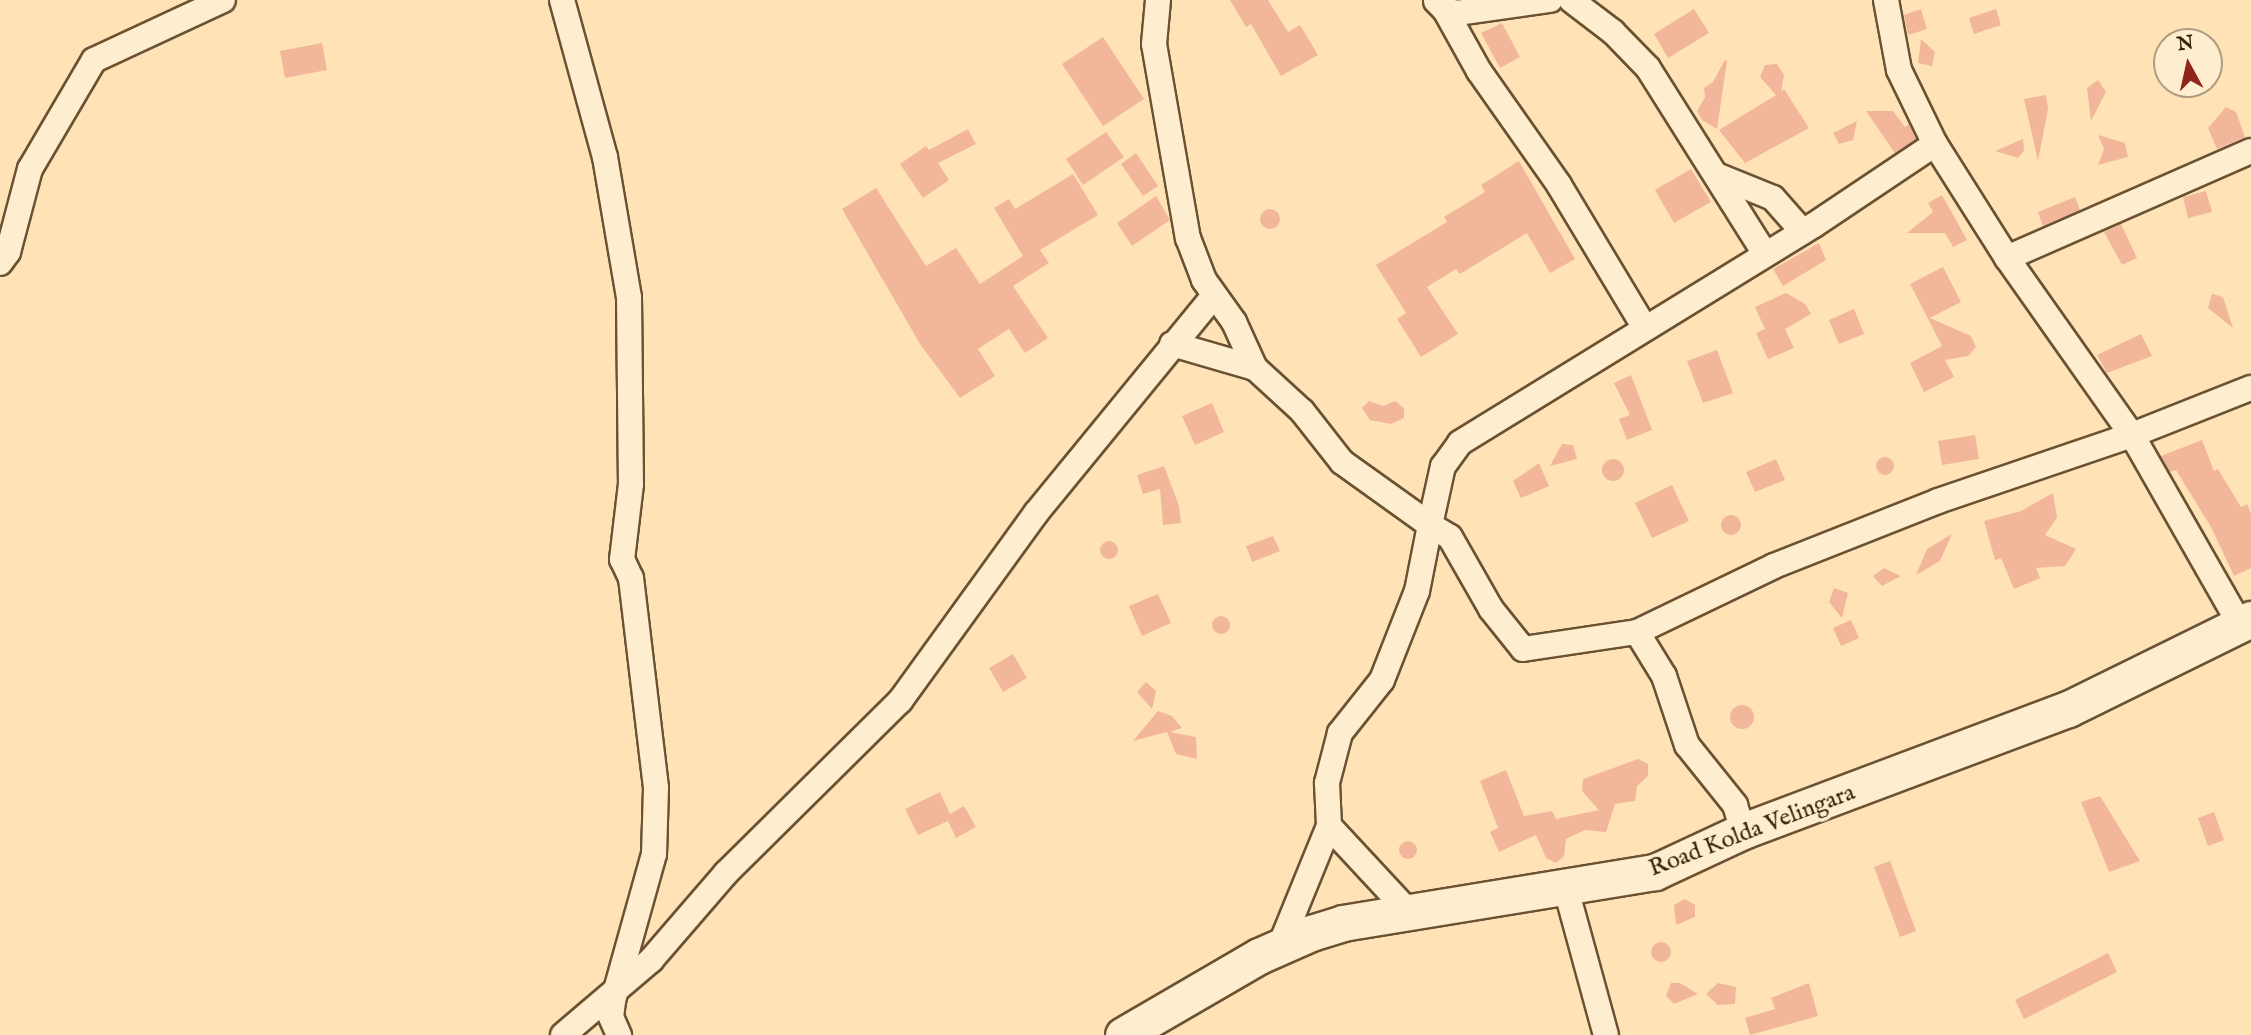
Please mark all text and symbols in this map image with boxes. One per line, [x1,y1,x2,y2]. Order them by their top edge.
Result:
north arrow [2153,28,2223,98]
text: N [2176,31,2195,57]
street label: Road Kolda Velingara [1645,778,1859,884]

